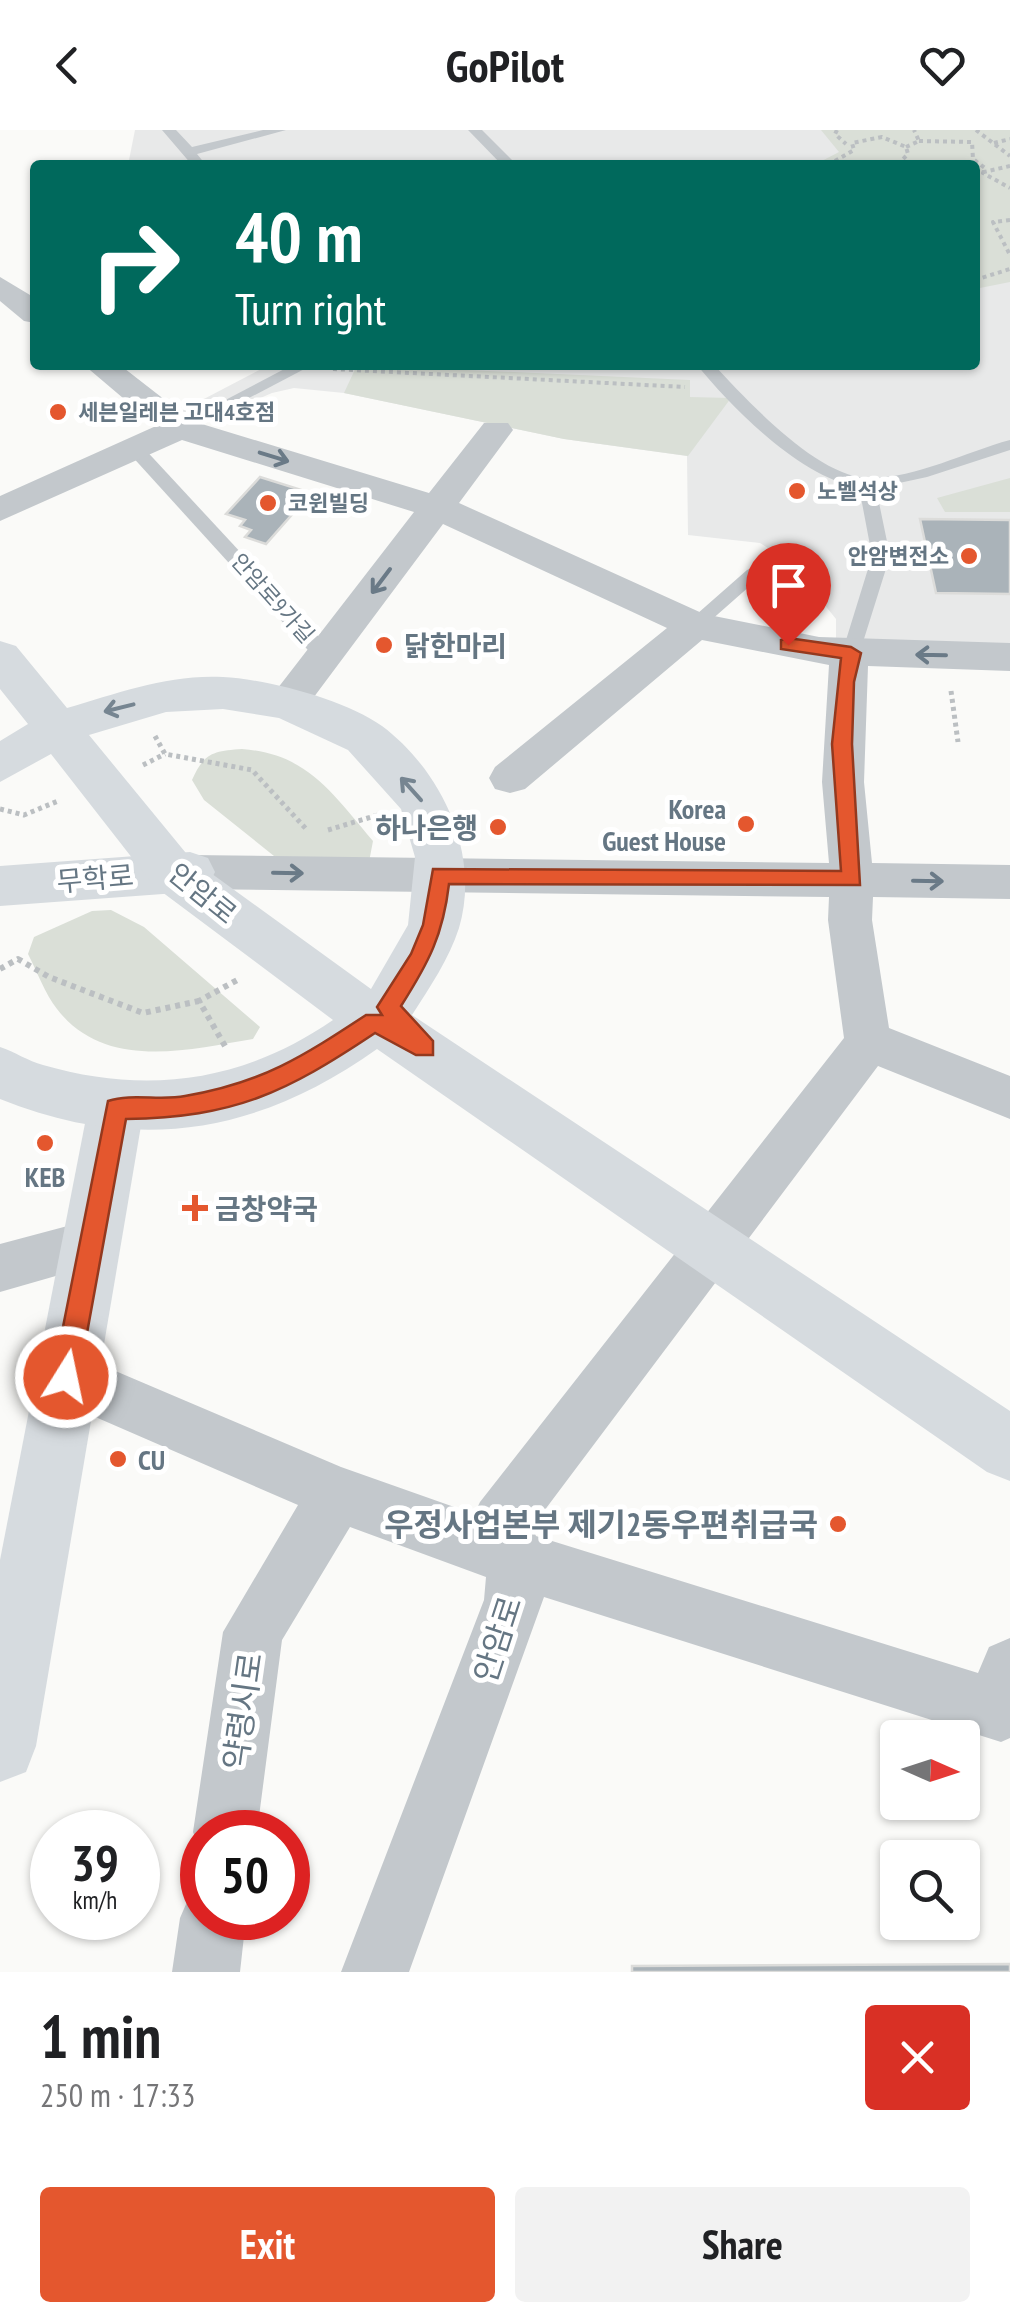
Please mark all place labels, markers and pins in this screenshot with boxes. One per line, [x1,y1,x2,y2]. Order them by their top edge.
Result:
place label: 세븐일레븐 고대4호점 [78,398,275,426]
marker: 세븐일레븐 고대4호점 [47,401,69,423]
place label: 노벨석상 [817,477,898,505]
marker: 노벨석상 [786,480,808,502]
place label: 코윈빌딩 [288,489,369,517]
marker: 코윈빌딩 [257,492,279,514]
place label: 안암변전소 [848,542,949,570]
pin [746,543,831,646]
marker: 안암변전소 [958,545,980,567]
place label: 닭한마리 [404,627,507,664]
marker: 닭한마리 [373,634,395,656]
place label: Korea Guest House [602,790,726,859]
place label: 하나은행 [375,809,478,846]
marker: Korea Guest House [735,813,757,835]
marker: 하나은행 [487,816,509,838]
marker: KEB [34,1132,56,1154]
place label: KEB [25,1158,65,1195]
place label: 금창약국 [215,1190,318,1227]
marker: 금창약국 [184,1197,206,1219]
place label: CU [138,1441,165,1478]
marker: CU [107,1448,129,1470]
place label: 우정사업본부 제기2동우편취급국 [384,1503,818,1545]
marker: 우정사업본부 제기2동우편취급국 [827,1513,849,1535]

